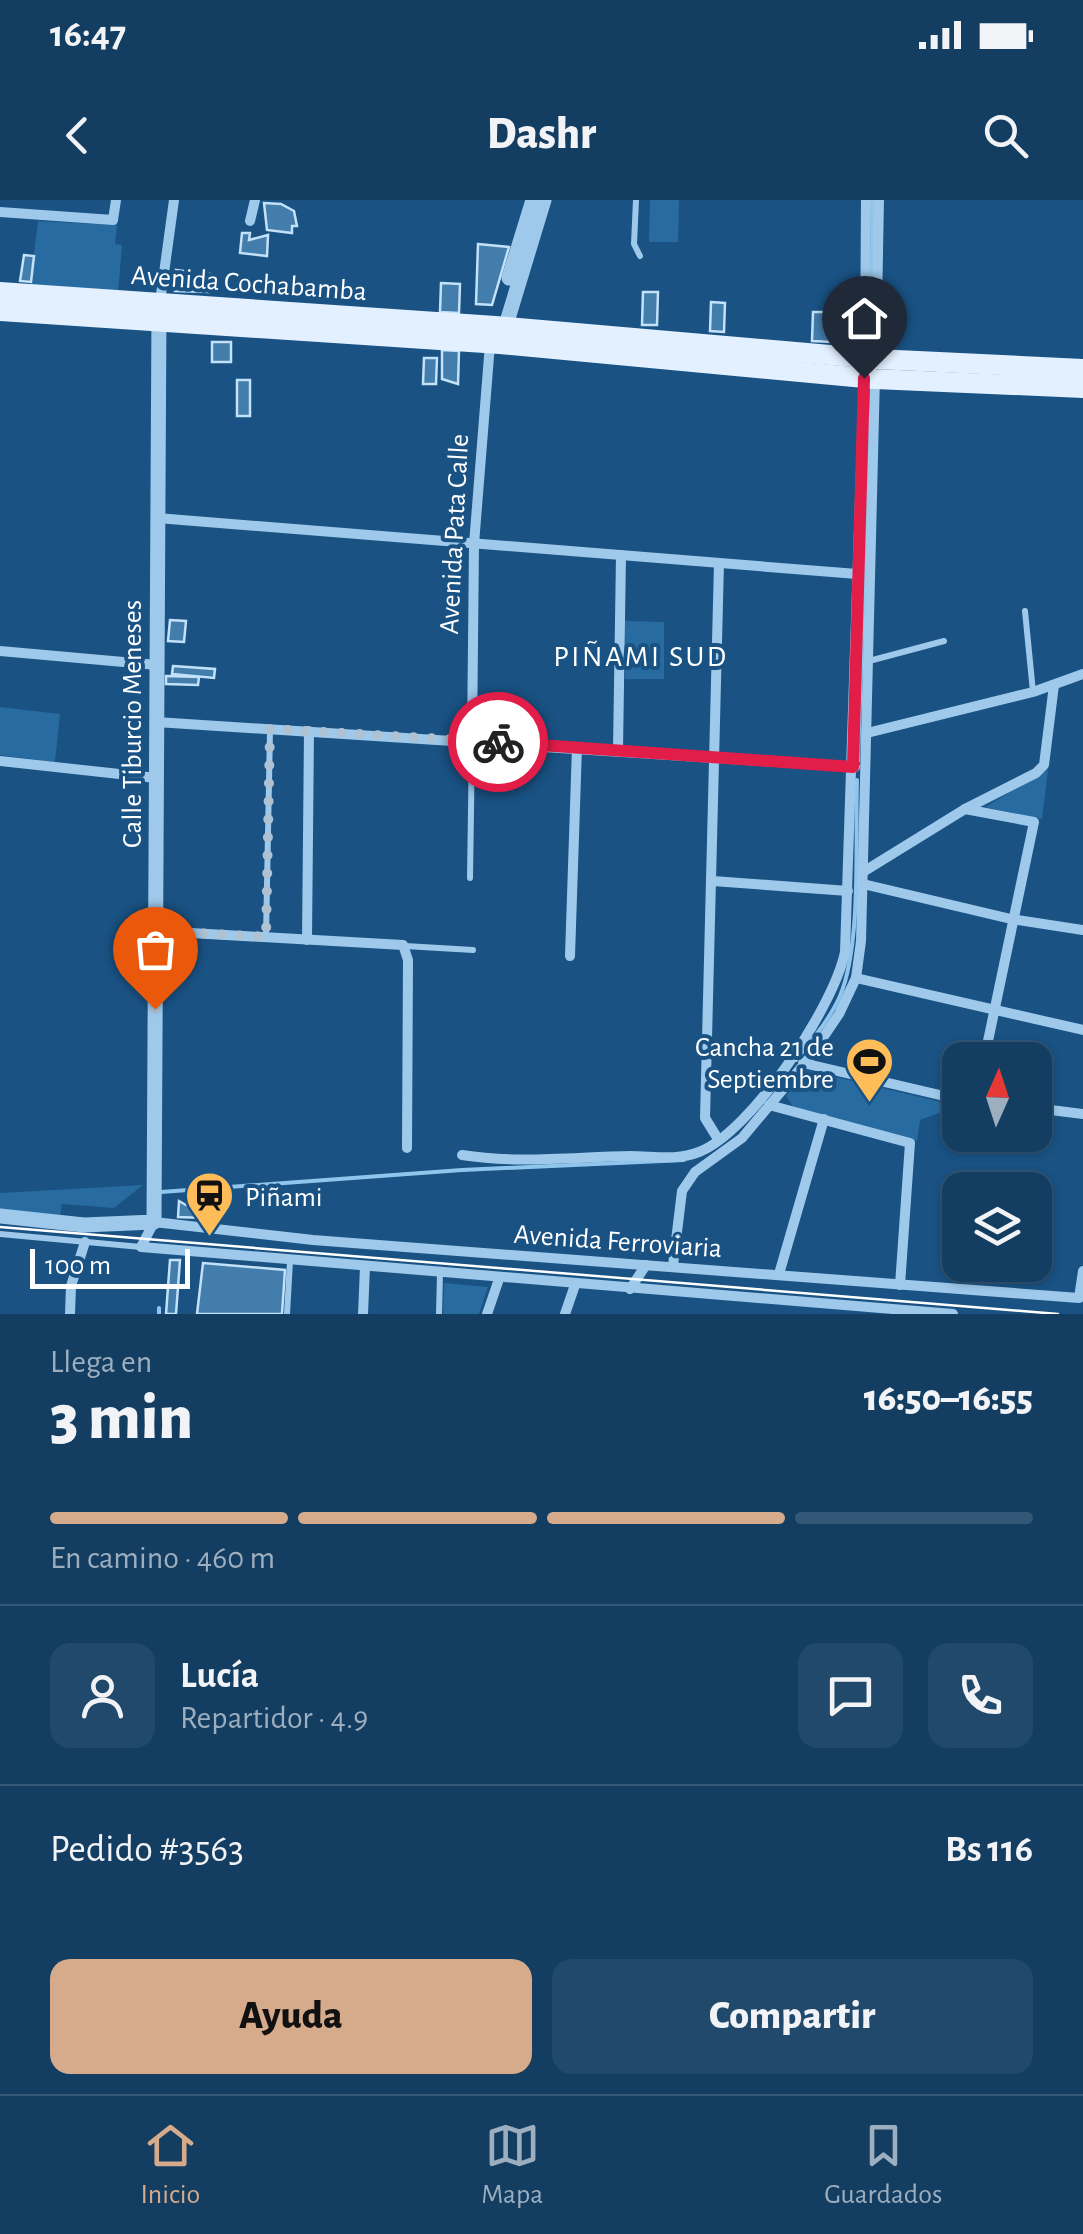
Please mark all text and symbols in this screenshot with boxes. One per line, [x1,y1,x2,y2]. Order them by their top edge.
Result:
text: 16:47 [50,16,126,54]
icon: back [50,108,105,163]
icon: search [978,108,1033,163]
text: Dashr [487,112,596,157]
street label: Avenida Cochabamba [130,262,368,306]
pin [822,276,907,379]
icon: home [837,291,892,346]
street label: Avenida Pata Calle [436,433,474,635]
street label: Calle Tiburcio Meneses [119,600,147,848]
district label: PIÑAMI SUD [553,640,729,672]
courier [448,692,548,792]
icon: bike [471,715,526,770]
pin [113,907,198,1010]
icon: bag [128,922,183,977]
place label: Cancha 21 de Septiembre [695,1034,834,1094]
sports icon: Cancha 21 de Septiembre [843,1036,895,1104]
north arrow [942,1042,1052,1152]
map controls [942,1042,1052,1282]
station icon: Piñami [184,1170,236,1238]
button: layers [942,1172,1052,1282]
place label: Piñami [245,1184,323,1212]
street label: Avenida Ferroviaria [513,1221,723,1263]
scale bar [30,1244,190,1288]
text: 100 m [45,1252,111,1280]
text: Llega en [50,1346,152,1378]
text: 16:50–16:55 [864,1380,1033,1418]
text: 3 min [50,1386,193,1451]
text: En camino · 460 m [50,1542,275,1574]
button: person [50,1643,155,1748]
button: chat [798,1643,903,1748]
button: phone [928,1643,1033,1748]
text: Lucía [180,1657,259,1695]
text: Repartidor · 4.9 [180,1702,368,1734]
text: Pedido #3563 [50,1831,244,1869]
text: Bs 116 [945,1831,1033,1869]
button: Ayuda [50,1959,532,2074]
button: Compartir [552,1959,1033,2074]
tab: Inicio [141,2118,200,2212]
tab: Mapa [481,2118,543,2212]
tab: Guardados [824,2118,942,2212]

